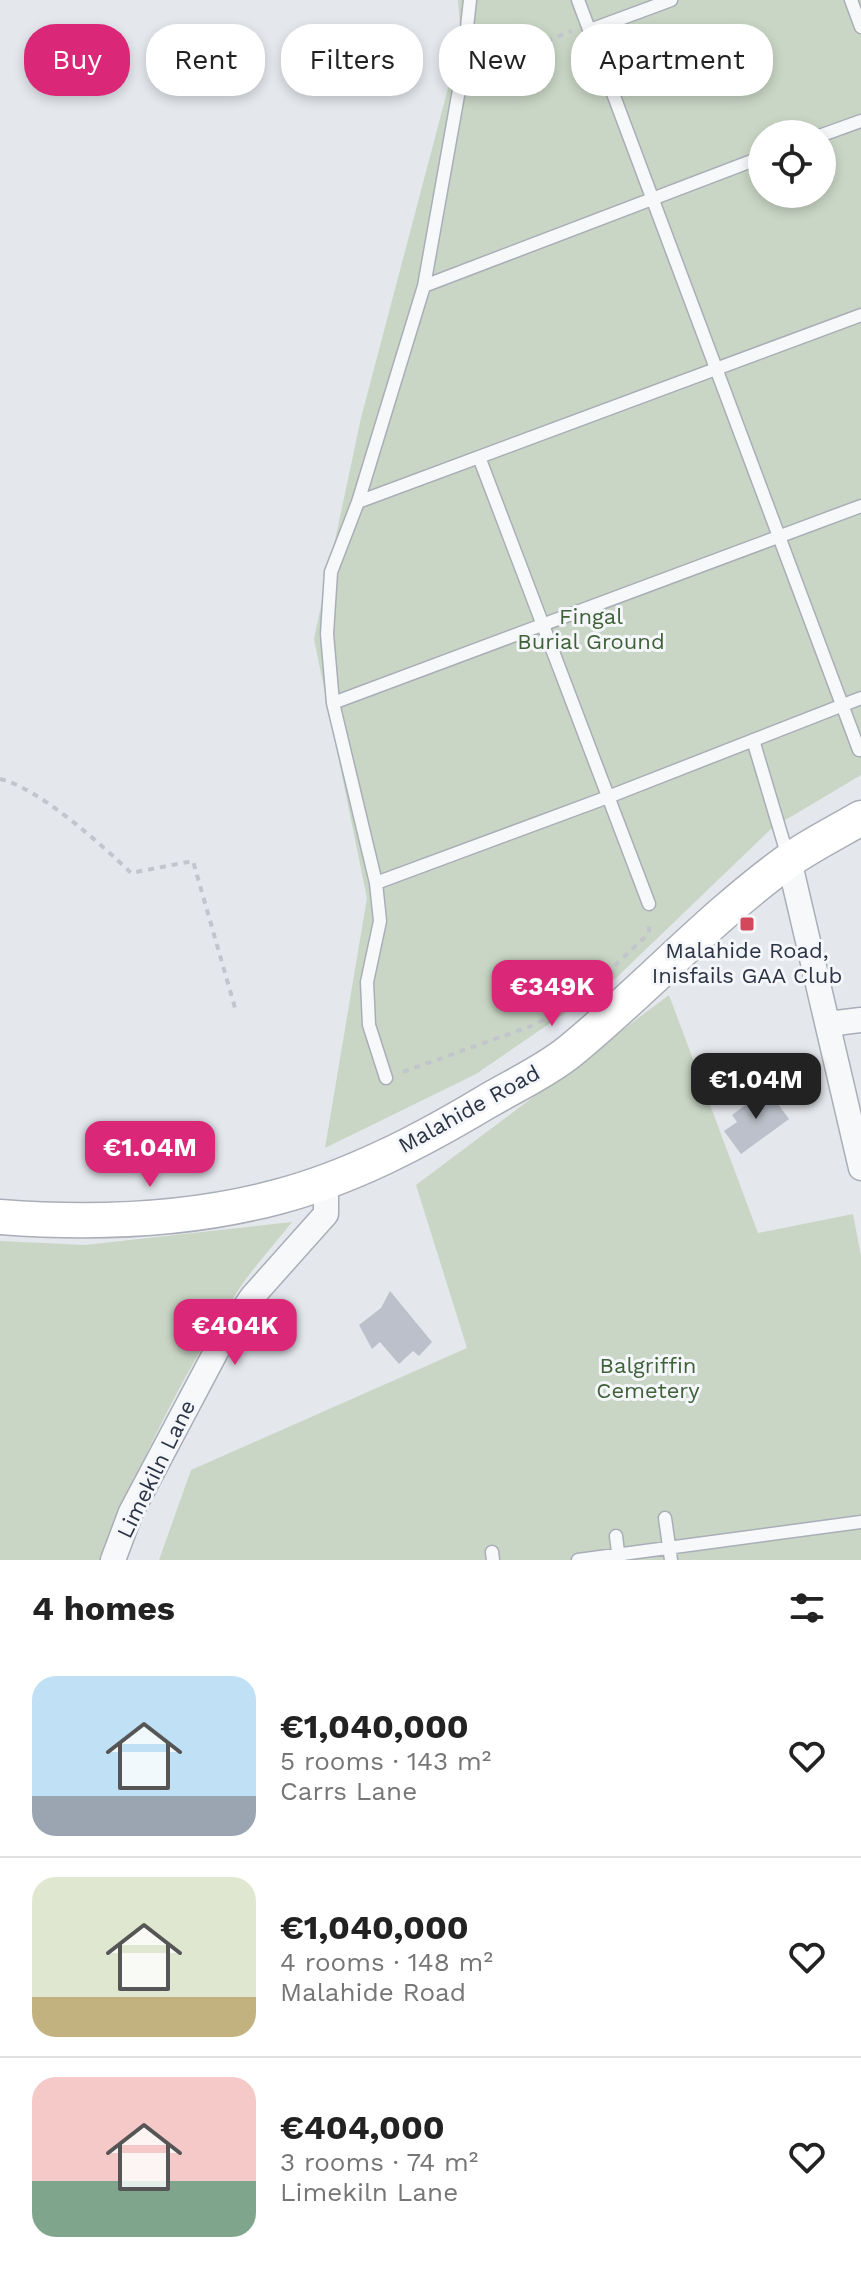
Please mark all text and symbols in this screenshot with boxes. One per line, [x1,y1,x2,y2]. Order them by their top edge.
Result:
chip: Buy [24,24,130,96]
chip: Rent [146,24,265,96]
chip: Filters [281,24,423,96]
chip: New [439,24,555,96]
chip: Apartment [571,24,773,96]
map controls [748,120,836,208]
button: locate [748,120,836,208]
park label: Fingal Burial Ground [517,604,665,654]
marker: Malahide Road, Inisfails GAA Club [738,915,756,933]
place label: Malahide Road, Inisfails GAA Club [652,938,842,988]
pin: €349K [496,960,608,1028]
text: €349K [510,971,594,1001]
pin: €1.04M [691,1053,821,1121]
street label: Malahide Road [394,1060,544,1158]
text: €1.04M [709,1064,803,1094]
pin: €1.04M [85,1121,215,1189]
text: €1.04M [103,1132,197,1162]
pin: €404K [179,1299,291,1367]
text: €404K [192,1310,278,1340]
park label: Balgriffin Cemetery [596,1353,700,1403]
street label: Limekiln Lane [112,1396,200,1542]
icon: filters [785,1586,829,1630]
text: 4 homes [32,1588,175,1628]
text: €1,040,000 [280,1706,469,1746]
icon: home [96,1708,192,1804]
icon: heart [785,1734,829,1778]
text: 5 rooms · 143 m² [280,1746,491,1776]
text: Carrs Lane [280,1776,417,1806]
text: €1,040,000 [280,1907,469,1947]
icon: home [96,1909,192,2005]
icon: heart [785,1935,829,1979]
text: 4 rooms · 148 m² [280,1947,493,1977]
text: Malahide Road [280,1977,466,2007]
text: €404,000 [280,2107,445,2147]
icon: home [96,2109,192,2205]
icon: heart [785,2135,829,2179]
text: 3 rooms · 74 m² [280,2147,478,2177]
text: Limekiln Lane [280,2177,458,2207]

